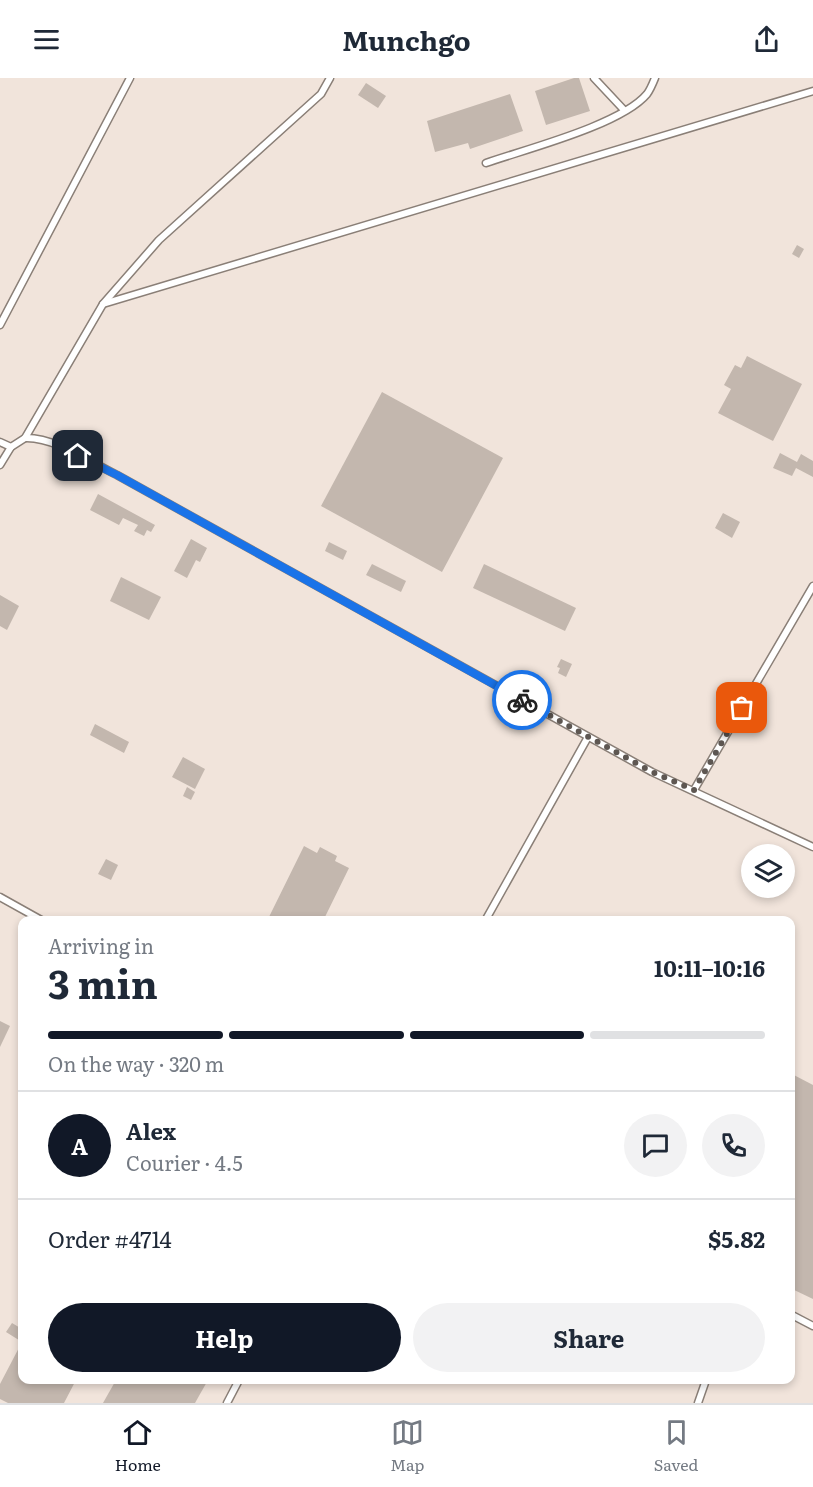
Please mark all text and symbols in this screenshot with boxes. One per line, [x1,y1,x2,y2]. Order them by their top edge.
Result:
text: Munchgo [342,19,471,59]
icon: menu [30,23,63,56]
icon: share [750,23,783,56]
pin [52,430,103,481]
icon: home [61,439,94,472]
courier [492,670,552,730]
pin [716,682,767,733]
icon: bike [506,684,539,717]
icon: bag [725,691,758,724]
map controls [741,844,795,898]
button: layers [741,844,795,898]
text: Arriving in [48,930,154,960]
text: 10:11–10:16 [654,951,765,984]
text: 3 min [48,953,158,1011]
text: On the way · 320 m [48,1048,224,1078]
text: Alex [126,1114,176,1147]
button: chat [624,1114,687,1177]
button: phone [702,1114,765,1177]
text: A [71,1129,88,1162]
text: Courier · 4.5 [126,1147,243,1177]
text: Order #4714 [48,1222,172,1255]
text: $5.82 [708,1222,765,1255]
button: Help [48,1303,401,1372]
button: Share [413,1303,765,1372]
tab: Home [115,1416,161,1476]
tab: Map [390,1416,424,1476]
tab: Saved [654,1416,698,1476]

